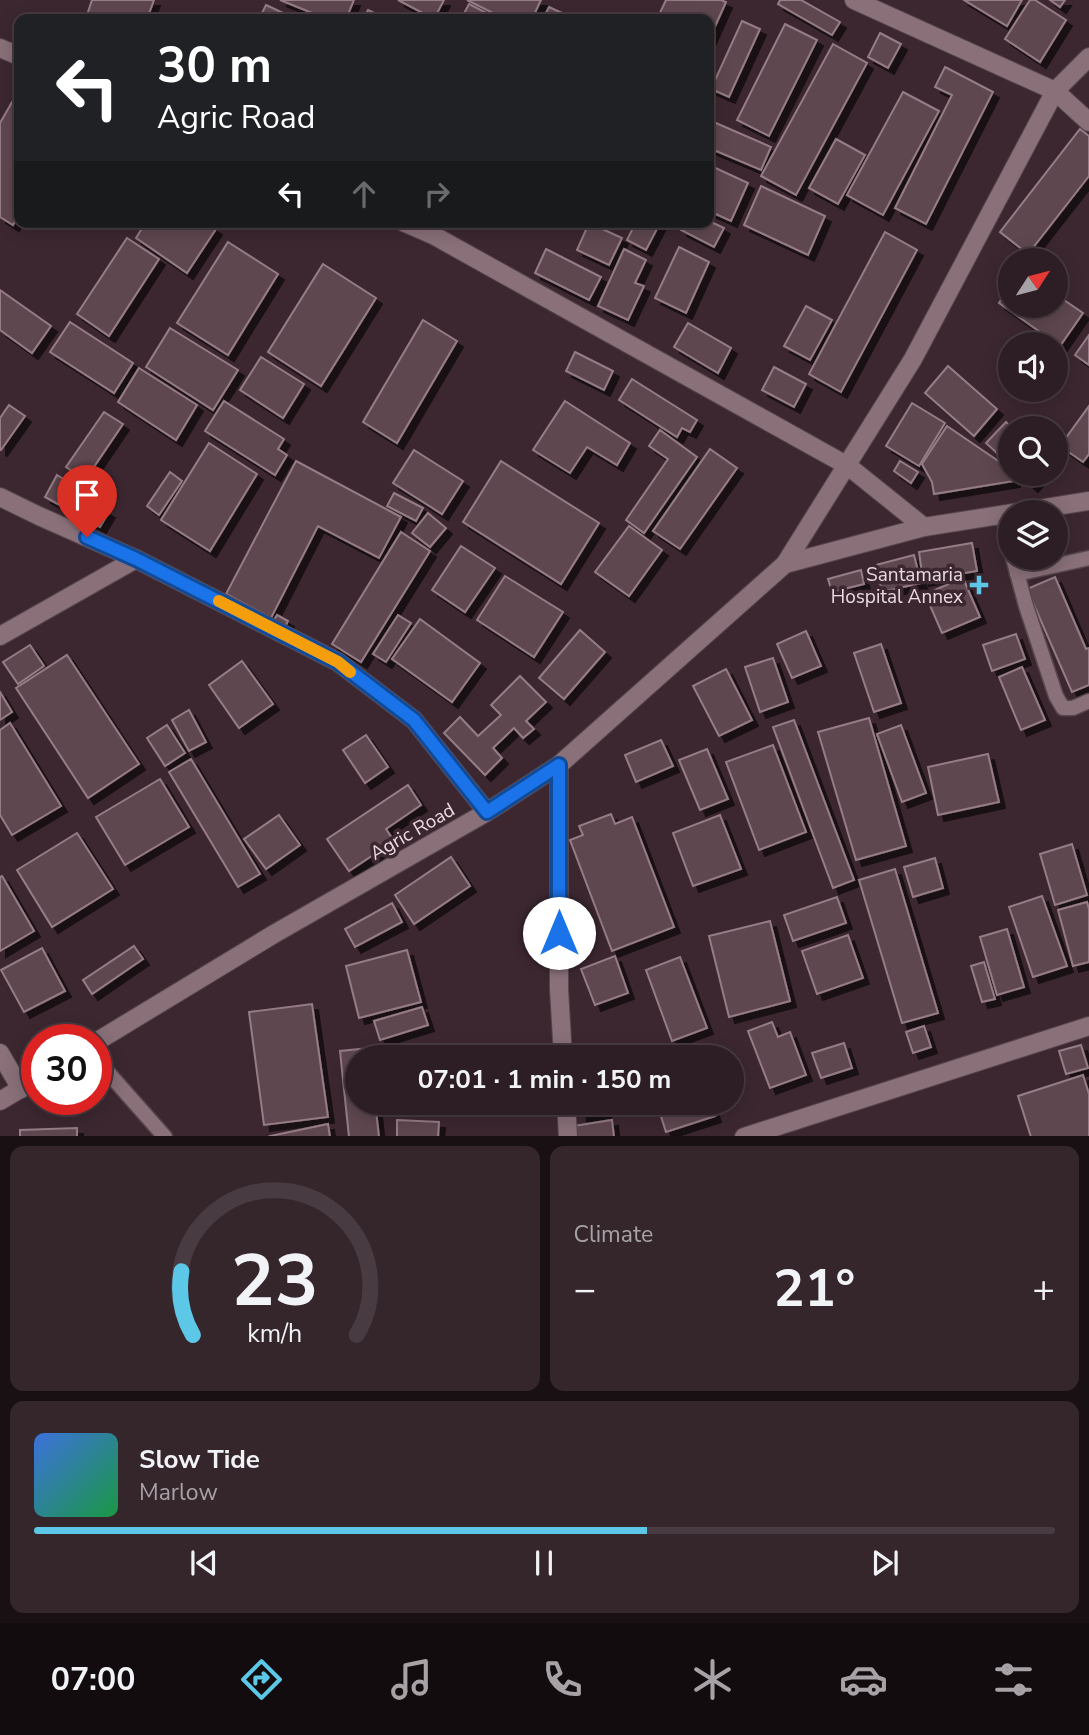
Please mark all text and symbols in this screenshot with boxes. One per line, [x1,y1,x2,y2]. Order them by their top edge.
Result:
text: 30 m [157,32,272,99]
icon: left [42,42,133,133]
text: Agric Road [157,96,315,139]
icon: left [272,175,310,213]
icon: ahead [345,175,383,213]
icon: right [418,175,456,213]
north arrow [998,248,1068,318]
map controls [998,248,1068,570]
button: sound [998,332,1068,402]
button: search [998,416,1068,486]
pin [57,465,117,537]
icon: arrive [68,476,106,514]
button: layers [998,500,1068,570]
place label: Santamaria Hospital Annex [831,562,963,610]
marker: Santamaria Hospital Annex [969,575,989,595]
street label: Agric Road [365,797,460,867]
position arrow [522,896,596,970]
speed limit sign: 30 [21,1024,112,1115]
text: 07:01 · 1 min · 150 m [418,1062,671,1097]
text: Climate [574,1219,653,1250]
text: 23 [231,1231,318,1331]
text: 21° [773,1253,855,1324]
text: − [574,1264,596,1315]
text: + [1032,1264,1055,1315]
text: km/h [247,1316,302,1350]
text: Slow Tide [139,1442,260,1477]
text: Marlow [139,1477,218,1508]
icon: previous [185,1544,223,1582]
icon: pause [525,1544,563,1582]
icon: next [866,1544,904,1582]
icon: directions [237,1655,286,1704]
icon: music [387,1655,436,1704]
icon: phone [538,1655,587,1704]
icon: climate [688,1655,737,1704]
icon: car [839,1655,888,1704]
icon: filters [989,1655,1038,1704]
text: 07:00 [51,1658,135,1701]

